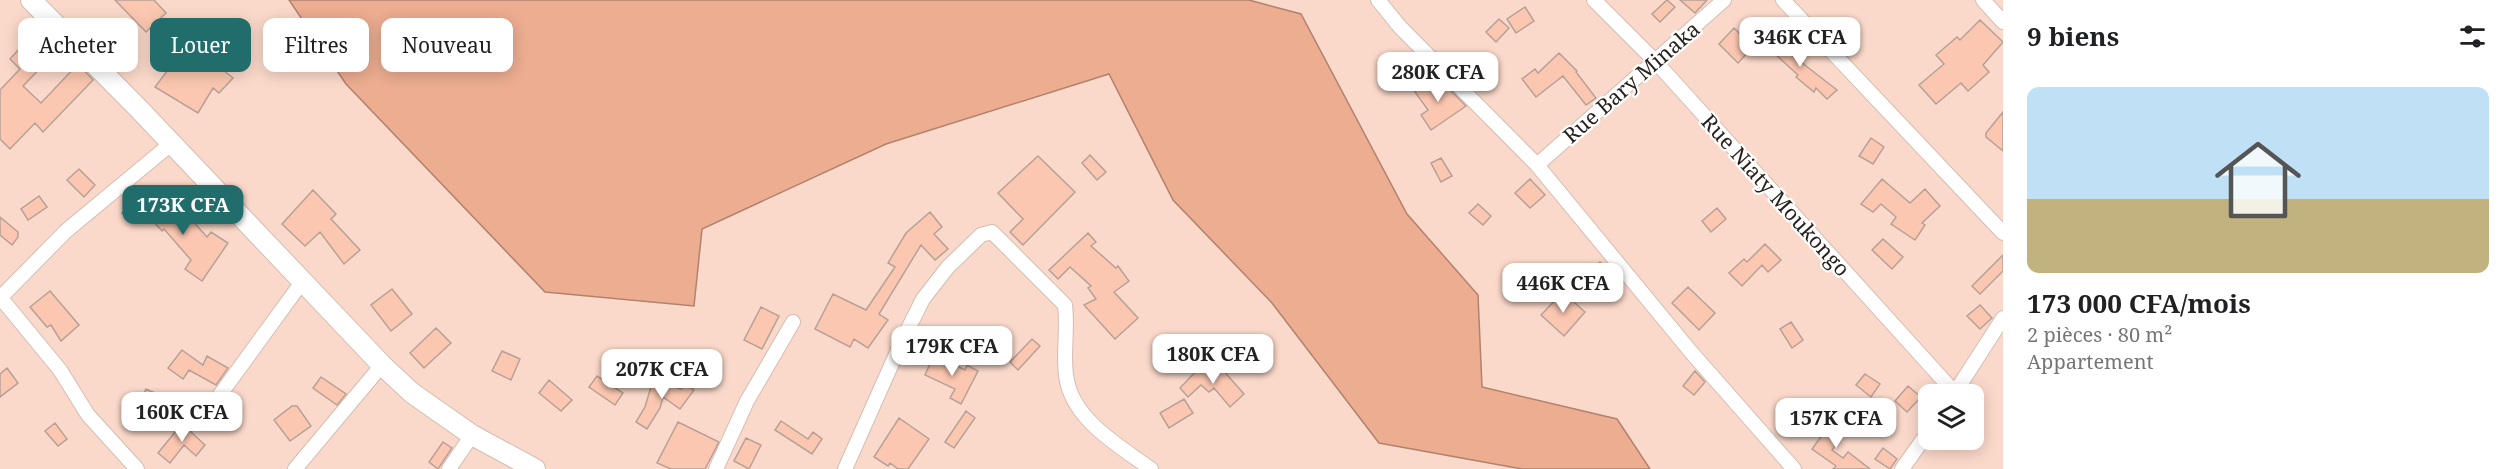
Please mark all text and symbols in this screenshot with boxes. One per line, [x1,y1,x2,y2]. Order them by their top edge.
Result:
street label: Rue Bary Minaka [1557,15,1705,149]
pin: 346K CFA [1738,17,1862,68]
chip: Acheter [18,18,138,72]
chip: Louer [150,18,251,72]
chip: Filtres [263,18,369,72]
chip: Nouveau [381,18,513,72]
text: 9 biens [2027,18,2119,54]
icon: filters [2456,20,2489,53]
text: 346K CFA [1753,23,1847,50]
pin: 280K CFA [1376,52,1500,103]
text: 280K CFA [1391,58,1485,85]
street label: Rue Niaty Moukongo [1696,108,1856,282]
icon: home [2204,126,2312,234]
pin: 173K CFA [121,185,245,236]
text: 173K CFA [136,191,230,218]
pin: 446K CFA [1501,263,1625,314]
text: 446K CFA [1516,269,1610,296]
text: 173 000 CFA/mois [2027,285,2251,321]
text: 2 pièces · 80 m² [2027,321,2172,348]
pin: 179K CFA [890,326,1014,377]
text: 179K CFA [905,332,999,359]
pin: 180K CFA [1151,334,1275,385]
text: 180K CFA [1166,340,1260,367]
text: Appartement [2027,348,2154,375]
pin: 207K CFA [600,349,724,400]
text: 207K CFA [615,355,709,382]
map controls [1918,384,1984,450]
button: layers [1918,384,1984,450]
pin: 160K CFA [120,392,244,443]
text: 160K CFA [135,398,229,425]
pin: 157K CFA [1774,398,1898,449]
text: 157K CFA [1789,404,1883,431]

